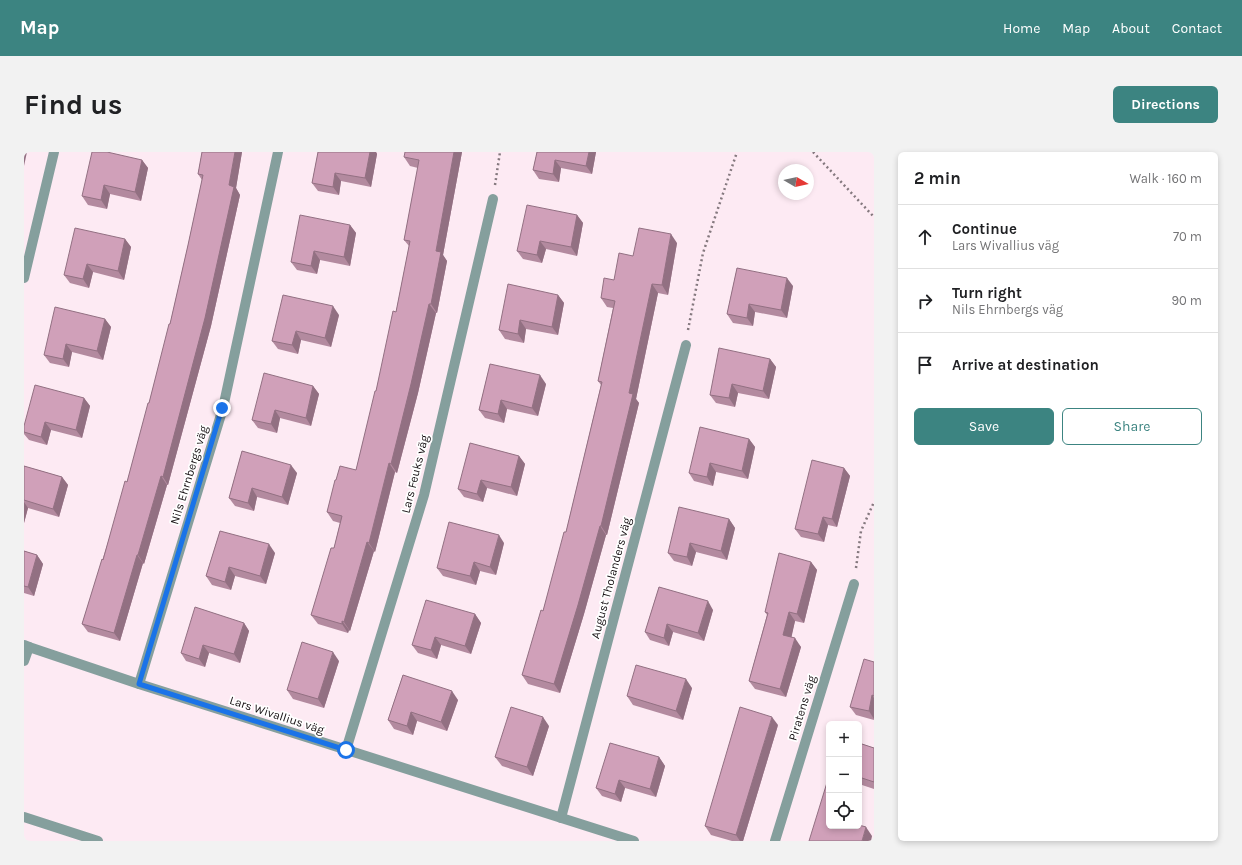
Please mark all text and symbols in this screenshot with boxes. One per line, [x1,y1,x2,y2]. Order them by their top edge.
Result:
text: Map [20,17,59,39]
text: Home [1003,20,1040,37]
text: Map [1062,20,1090,37]
text: About [1112,20,1150,37]
text: Contact [1172,20,1222,37]
button: Directions [1113,86,1218,123]
text: Find us [24,88,123,121]
north arrow [778,164,814,200]
text: 2 min [914,168,961,188]
text: Walk · 160 m [1129,171,1202,186]
text: Continue [952,220,1017,238]
icon: ahead [914,226,936,248]
text: 70 m [1173,229,1202,244]
text: Lars Wivallius väg [952,238,1059,253]
text: Turn right [952,284,1022,302]
icon: right [914,290,936,312]
text: 90 m [1171,293,1202,308]
text: Nils Ehrnbergs väg [952,302,1063,317]
icon: arrive [914,354,936,376]
text: Arrive at destination [952,356,1099,374]
route end [213,399,231,417]
button: Save [914,408,1054,445]
button: Share [1062,408,1202,445]
street label: Nils Ehrnbergs väg [167,424,211,526]
street label: Lars Feuks väg [398,433,432,515]
street label: August Tholanders väg [588,516,634,640]
street label: Piratens väg [785,673,819,742]
street label: Lars Wivallius väg [228,693,326,737]
map controls [826,721,862,829]
button: + [826,721,862,757]
route start [337,741,355,759]
button: − [826,757,862,793]
button: locate [826,793,862,829]

